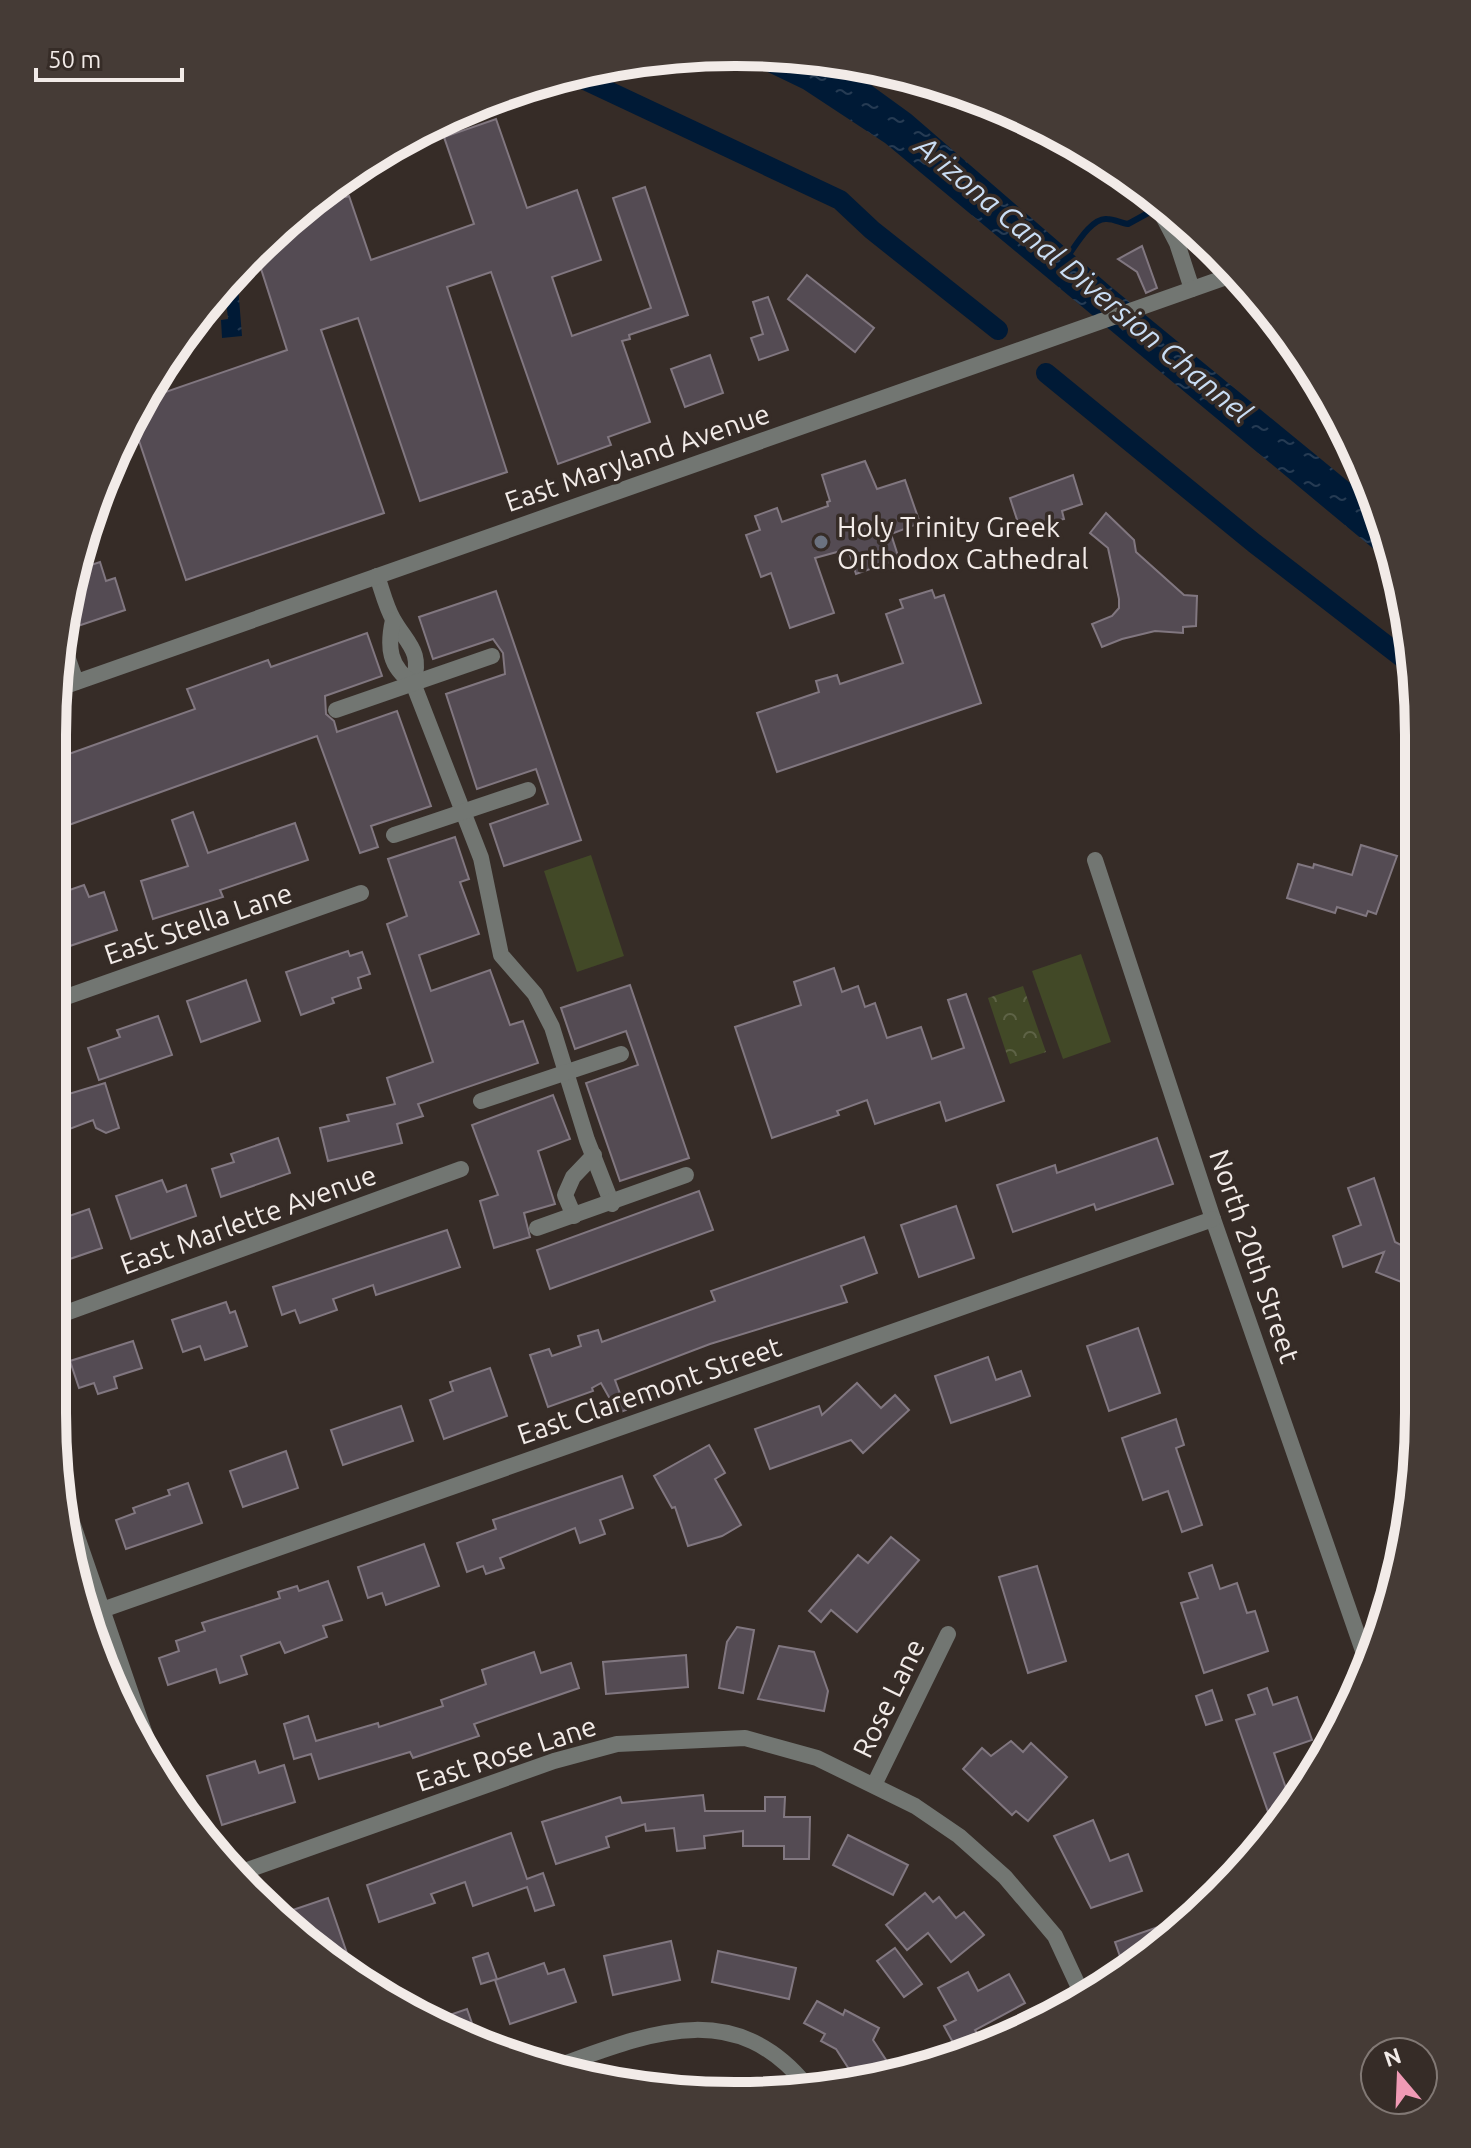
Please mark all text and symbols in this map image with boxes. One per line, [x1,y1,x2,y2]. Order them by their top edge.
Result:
scale bar [36,32,182,82]
text: 50 m [48,46,101,73]
water label: Arizona Canal Diversion Channel [907,127,1259,430]
street label: East Maryland Avenue [501,397,773,517]
place label: Holy Trinity Greek Orthodox Cathedral [837,511,1088,574]
marker: Holy Trinity Greek Orthodox Cathedral [812,533,830,551]
street label: East Stella Lane [100,876,296,970]
street label: North 20th Street [1204,1145,1306,1367]
street label: East Marlette Avenue [116,1158,380,1280]
street label: East Claremont Street [513,1330,785,1450]
street label: Rose Lane [846,1634,930,1762]
street label: East Rose Lane [412,1709,600,1797]
north arrow [1359,2036,1439,2116]
text: N [1380,2042,1404,2071]

